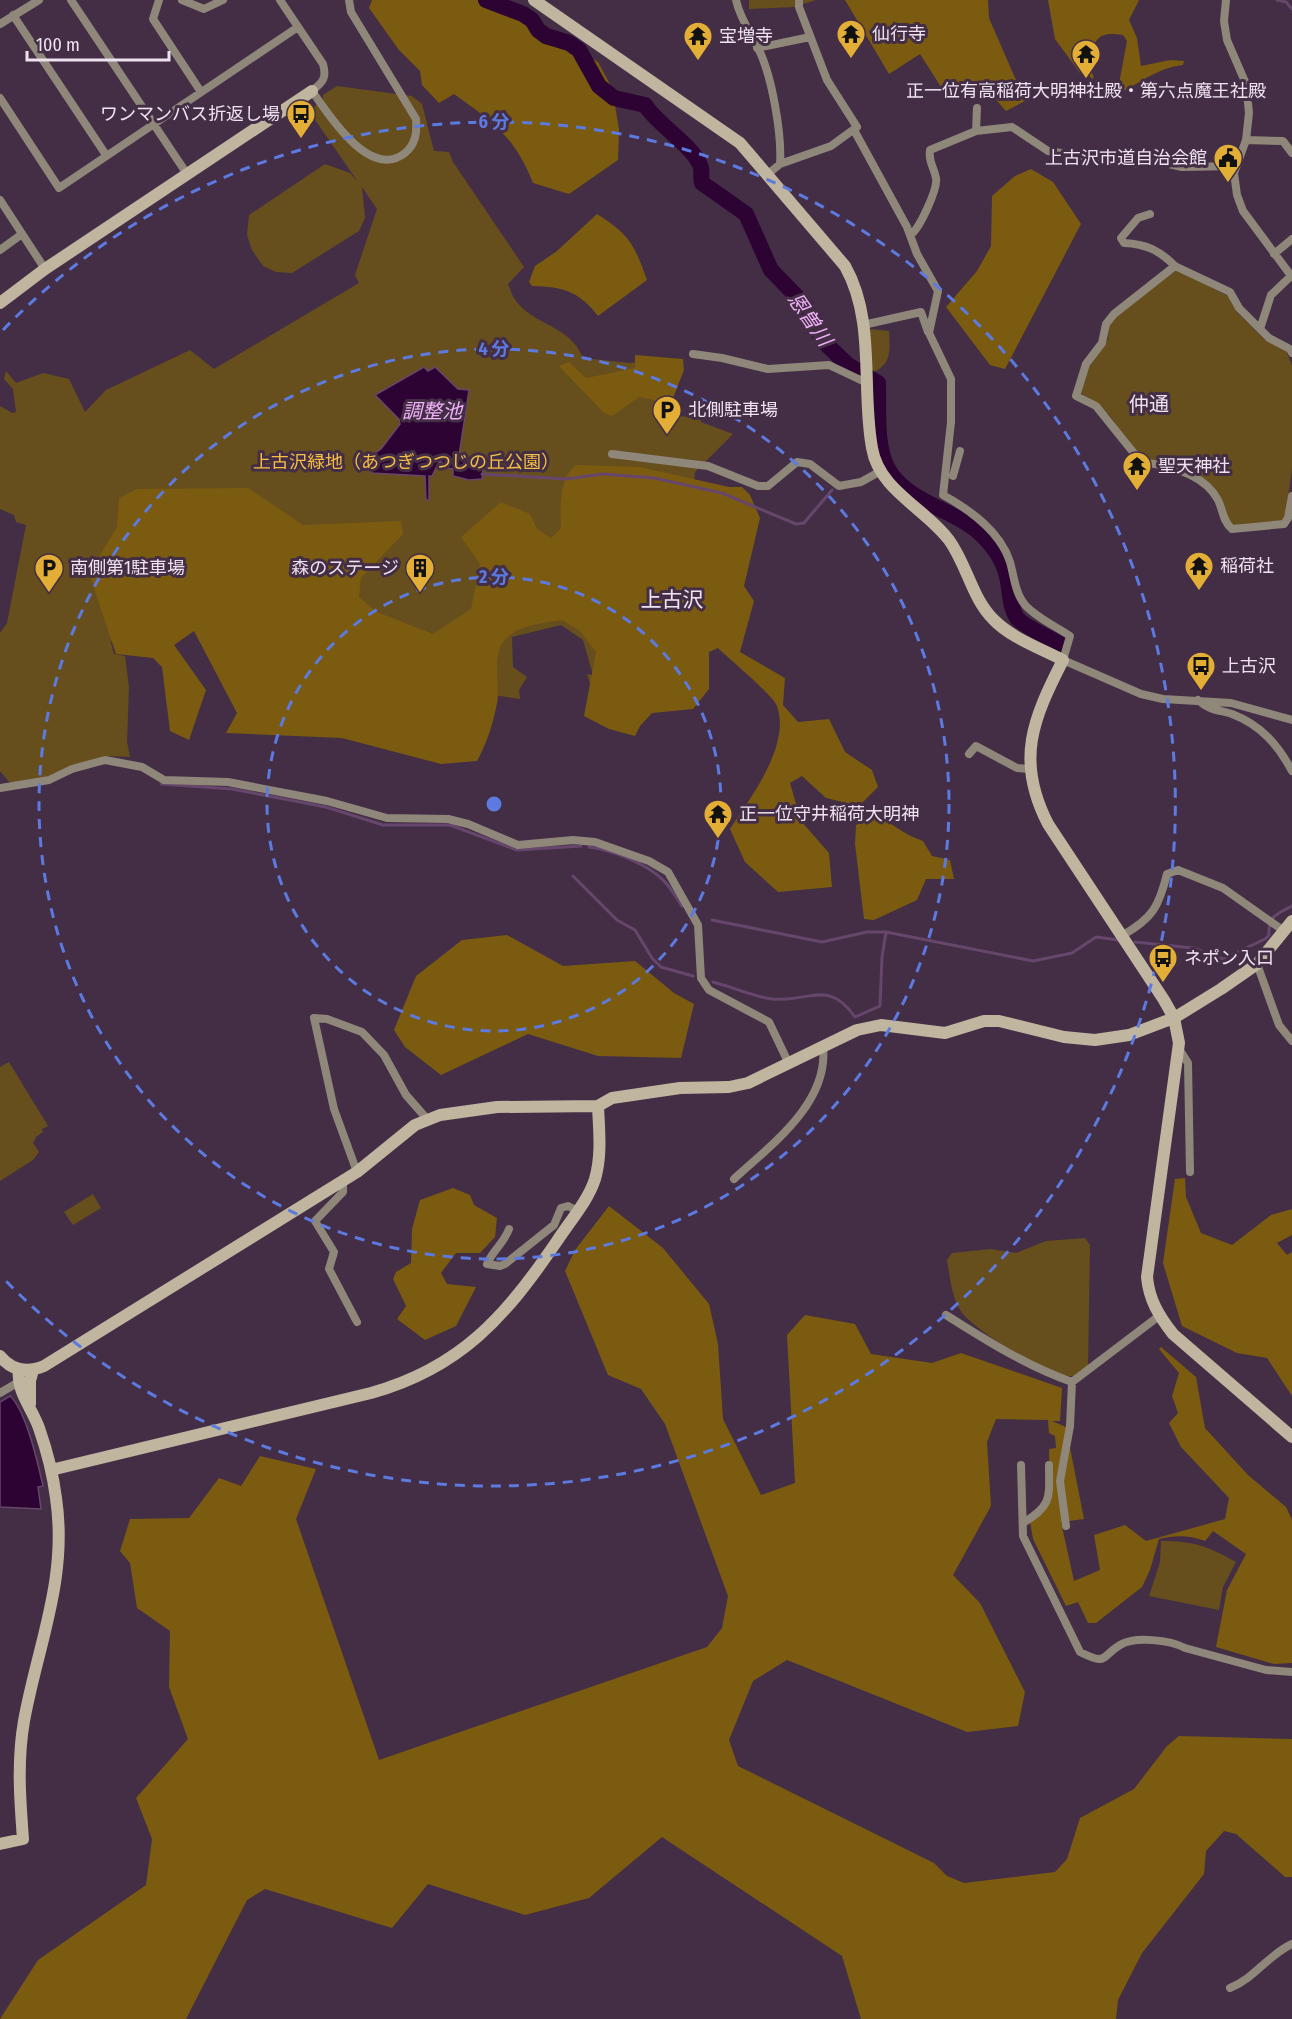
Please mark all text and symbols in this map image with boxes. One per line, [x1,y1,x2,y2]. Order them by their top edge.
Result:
temple icon: 仙行寺 [835,18,867,60]
temple icon: 宝増寺 [682,20,714,62]
place label: 仙行寺 [872,23,926,45]
scale bar [27,24,170,62]
place label: 宝増寺 [719,25,773,47]
text: 100 m [36,34,80,56]
temple icon: 正一位有高稲荷大明神社殿・第六点魔王社殿 [1070,38,1102,80]
place label: 正一位有高稲荷大明神社殿・第六点魔王社殿 [906,80,1266,102]
bus stop icon: ワンマンバス折返し場 [285,98,317,140]
place label: ワンマンバス折返し場 [100,103,280,125]
text: 6 分 [478,111,510,133]
public building icon: 上古沢市道自治会館 [1212,142,1244,184]
place label: 上古沢市道自治会館 [1045,147,1207,169]
water label: 恩曽川 [783,288,838,352]
text: 4 分 [479,338,510,360]
district label: 仲通 [1129,392,1169,416]
parking icon: 北側駐車場 [651,394,683,436]
water label: 調整池 [402,399,464,423]
place label: 北側駐車場 [688,399,778,421]
temple icon: 聖天神社 [1121,450,1153,492]
park label: 上古沢緑地（あつぎつつじの丘公園） [253,451,559,473]
place label: 聖天神社 [1158,455,1230,477]
temple icon: 稲荷社 [1183,550,1215,592]
parking icon: 南側第1駐車場 [33,552,65,594]
building icon: 森のステージ [404,552,436,594]
place label: 稲荷社 [1220,555,1274,577]
place label: 南側第1駐車場 [70,557,185,579]
place label: 森のステージ [291,557,399,579]
text: 2 分 [478,566,509,588]
district label: 上古沢 [641,587,704,613]
bus stop icon: 上古沢 [1185,650,1217,692]
place label: 上古沢 [1222,655,1276,677]
centre of rings [484,794,504,814]
temple icon: 正一位守井稲荷大明神 [702,798,734,840]
place label: 正一位守井稲荷大明神 [739,803,919,825]
bus stop icon: ネポン入口 [1147,942,1179,984]
place label: ネポン入口 [1184,947,1274,969]

